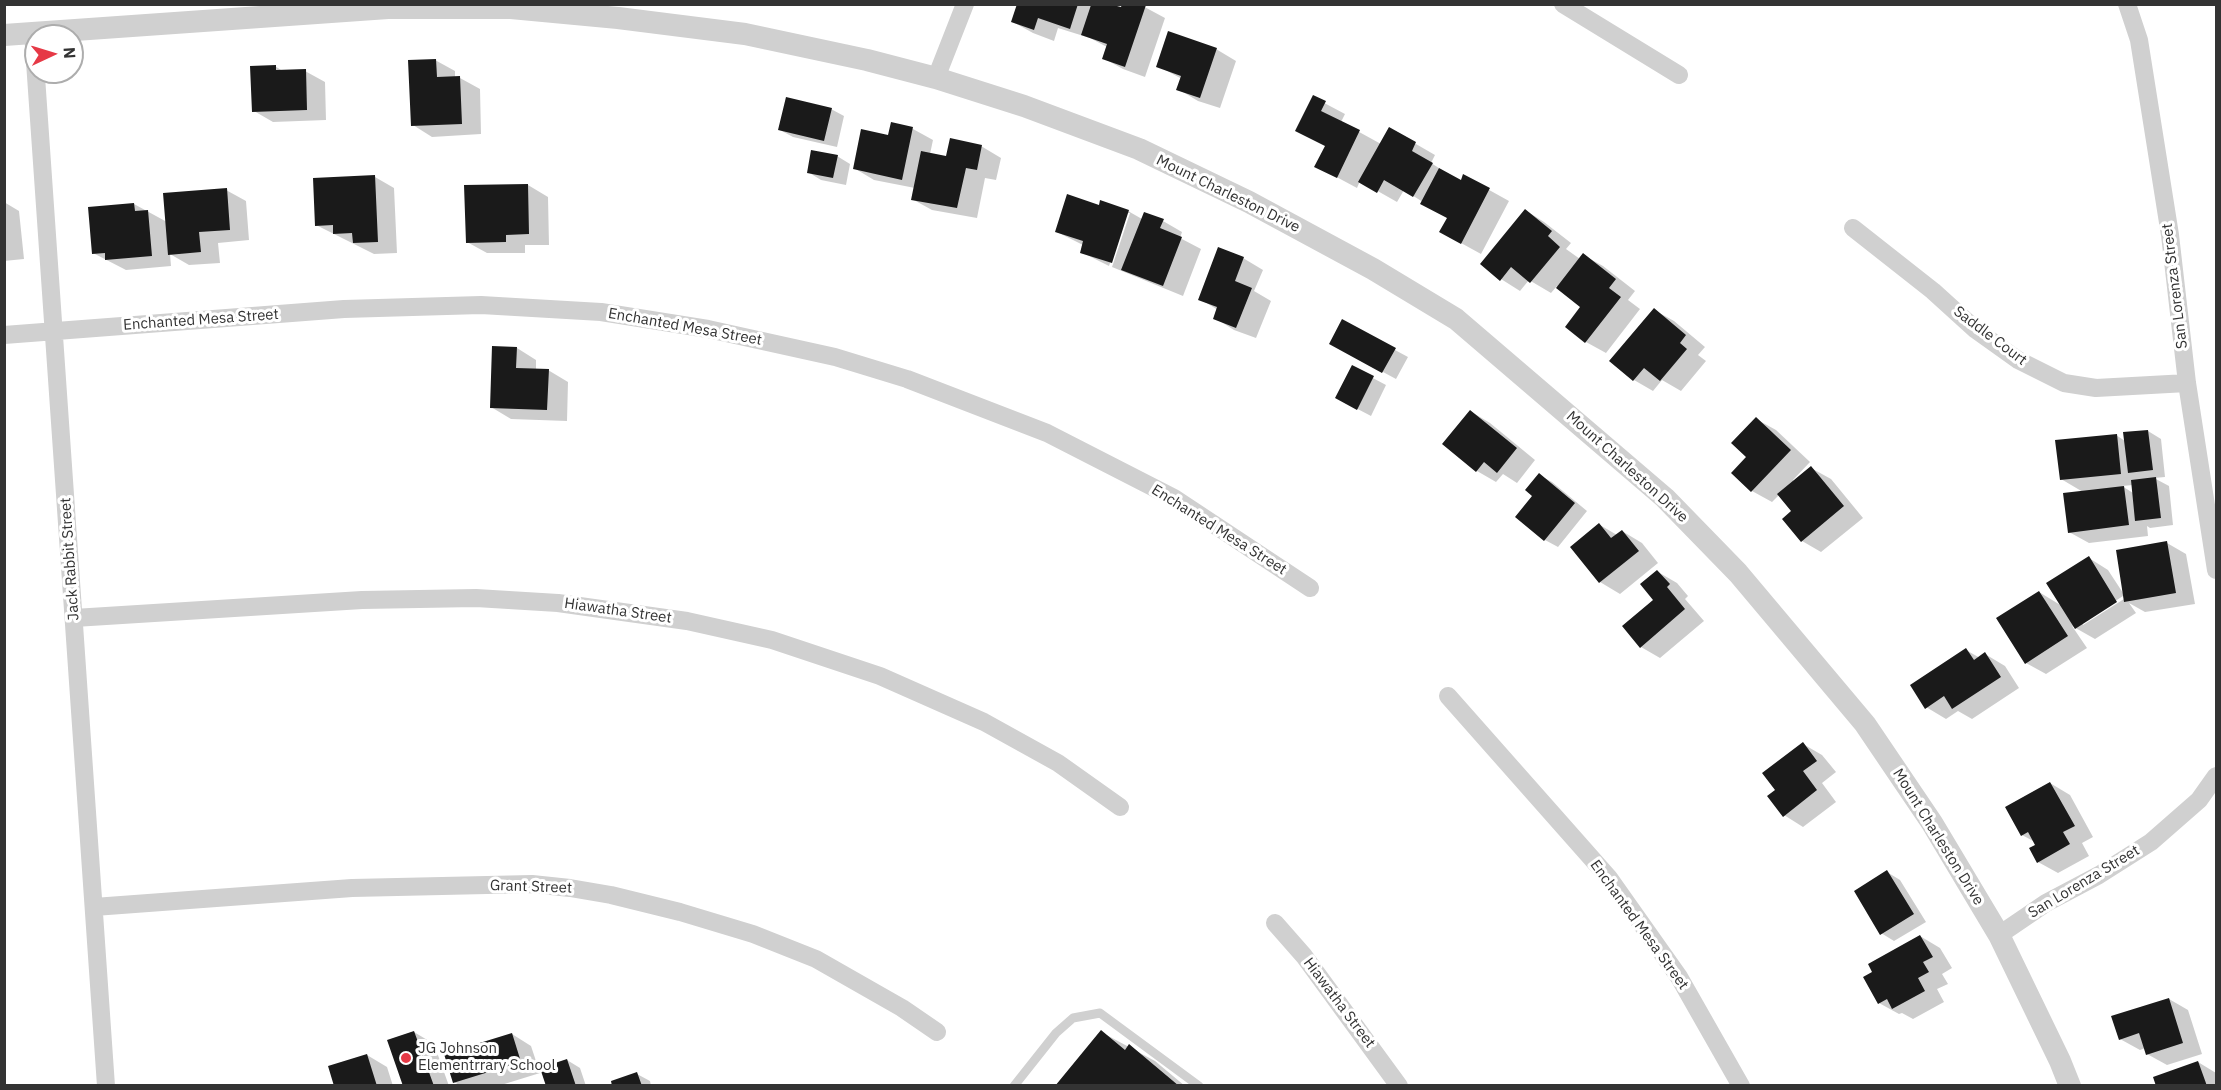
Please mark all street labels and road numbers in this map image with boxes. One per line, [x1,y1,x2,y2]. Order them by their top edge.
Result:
street label: Mount Charleston Drive [1153,151,1303,237]
street label: San Lorenza Street [2158,222,2192,350]
street label: Saddle Court [1950,303,2030,369]
street label: Enchanted Mesa Street [607,305,763,349]
street label: Enchanted Mesa Street [123,306,279,334]
street label: Mount Charleston Drive [1562,408,1692,526]
street label: Enchanted Mesa Street [1148,481,1290,579]
street label: Jack Rabbit Street [57,497,83,621]
street label: Hiawatha Street [563,595,673,627]
street label: Mount Charleston Drive [1889,765,1987,909]
street label: San Lorenza Street [2025,842,2143,922]
street label: Enchanted Mesa Street [1586,857,1692,993]
street label: Grant Street [490,877,572,897]
street label: Hiawatha Street [1299,954,1379,1052]

